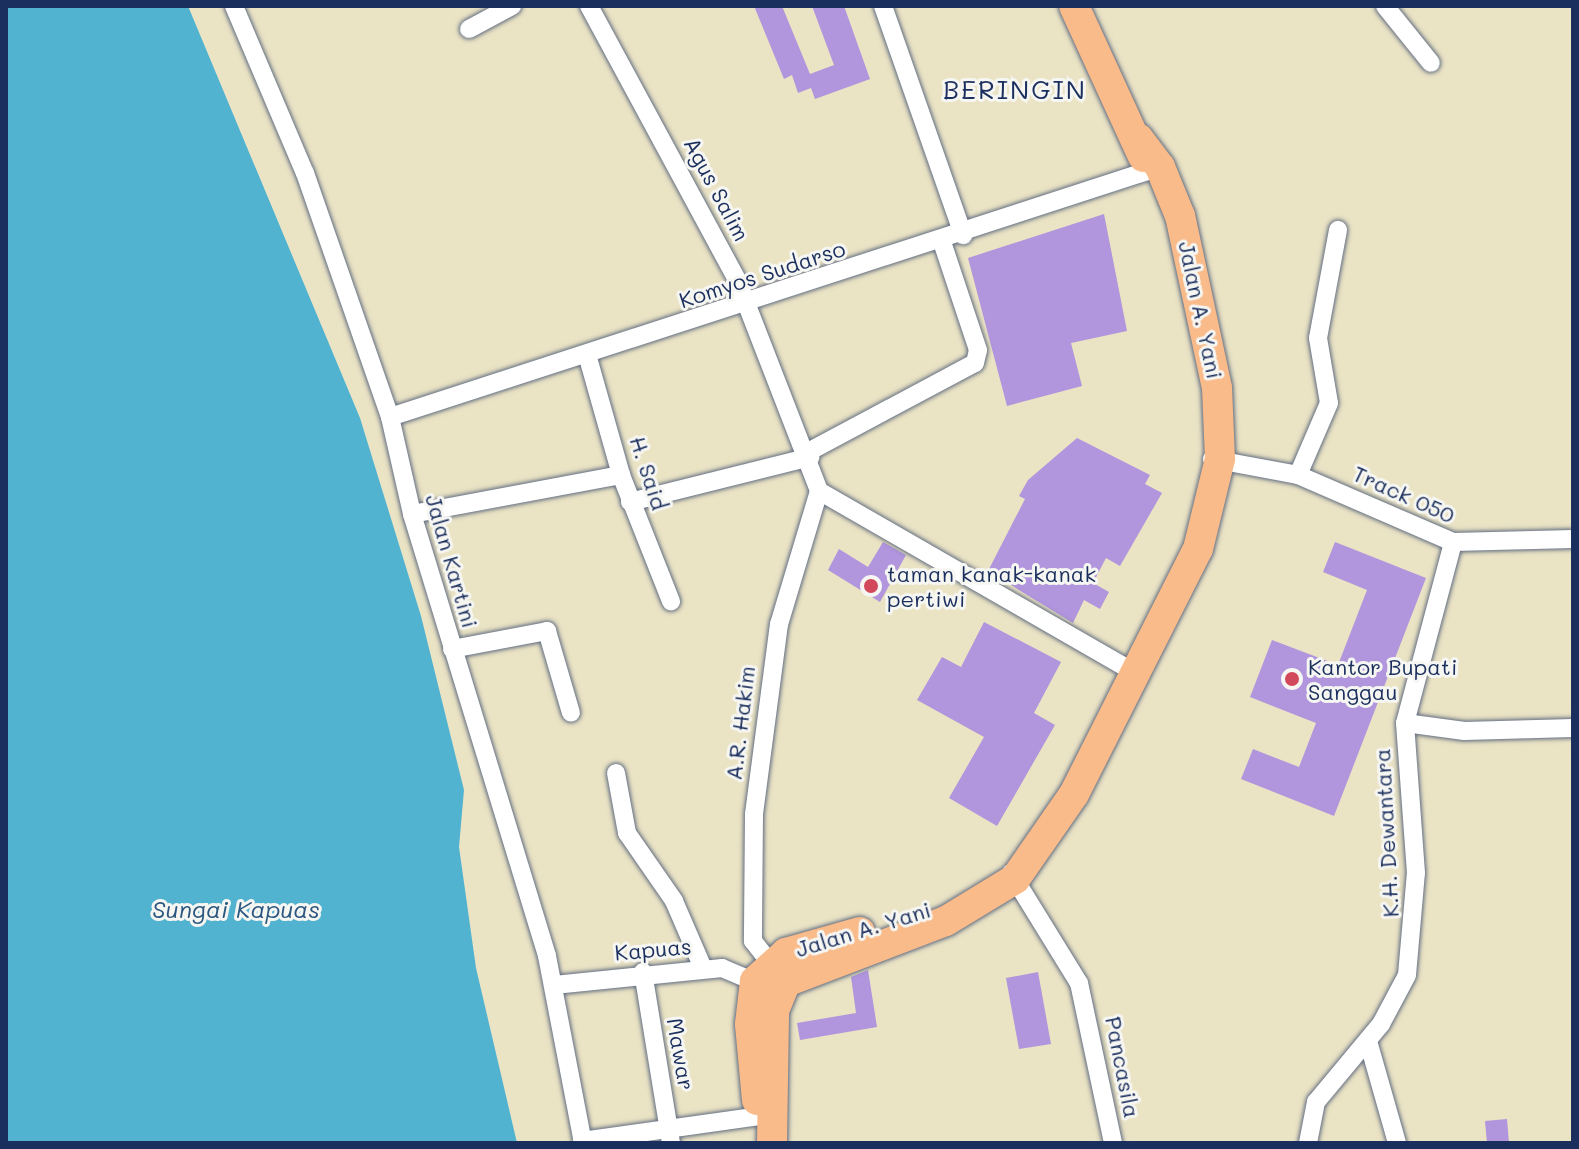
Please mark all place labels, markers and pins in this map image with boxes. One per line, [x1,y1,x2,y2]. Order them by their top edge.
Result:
place label: taman kanak-kanak pertiwi [887,560,1096,612]
marker: taman kanak-kanak pertiwi [862,577,880,595]
place label: Kantor Bupati Sanggau [1308,653,1457,704]
marker: Kantor Bupati Sanggau [1283,670,1301,688]

